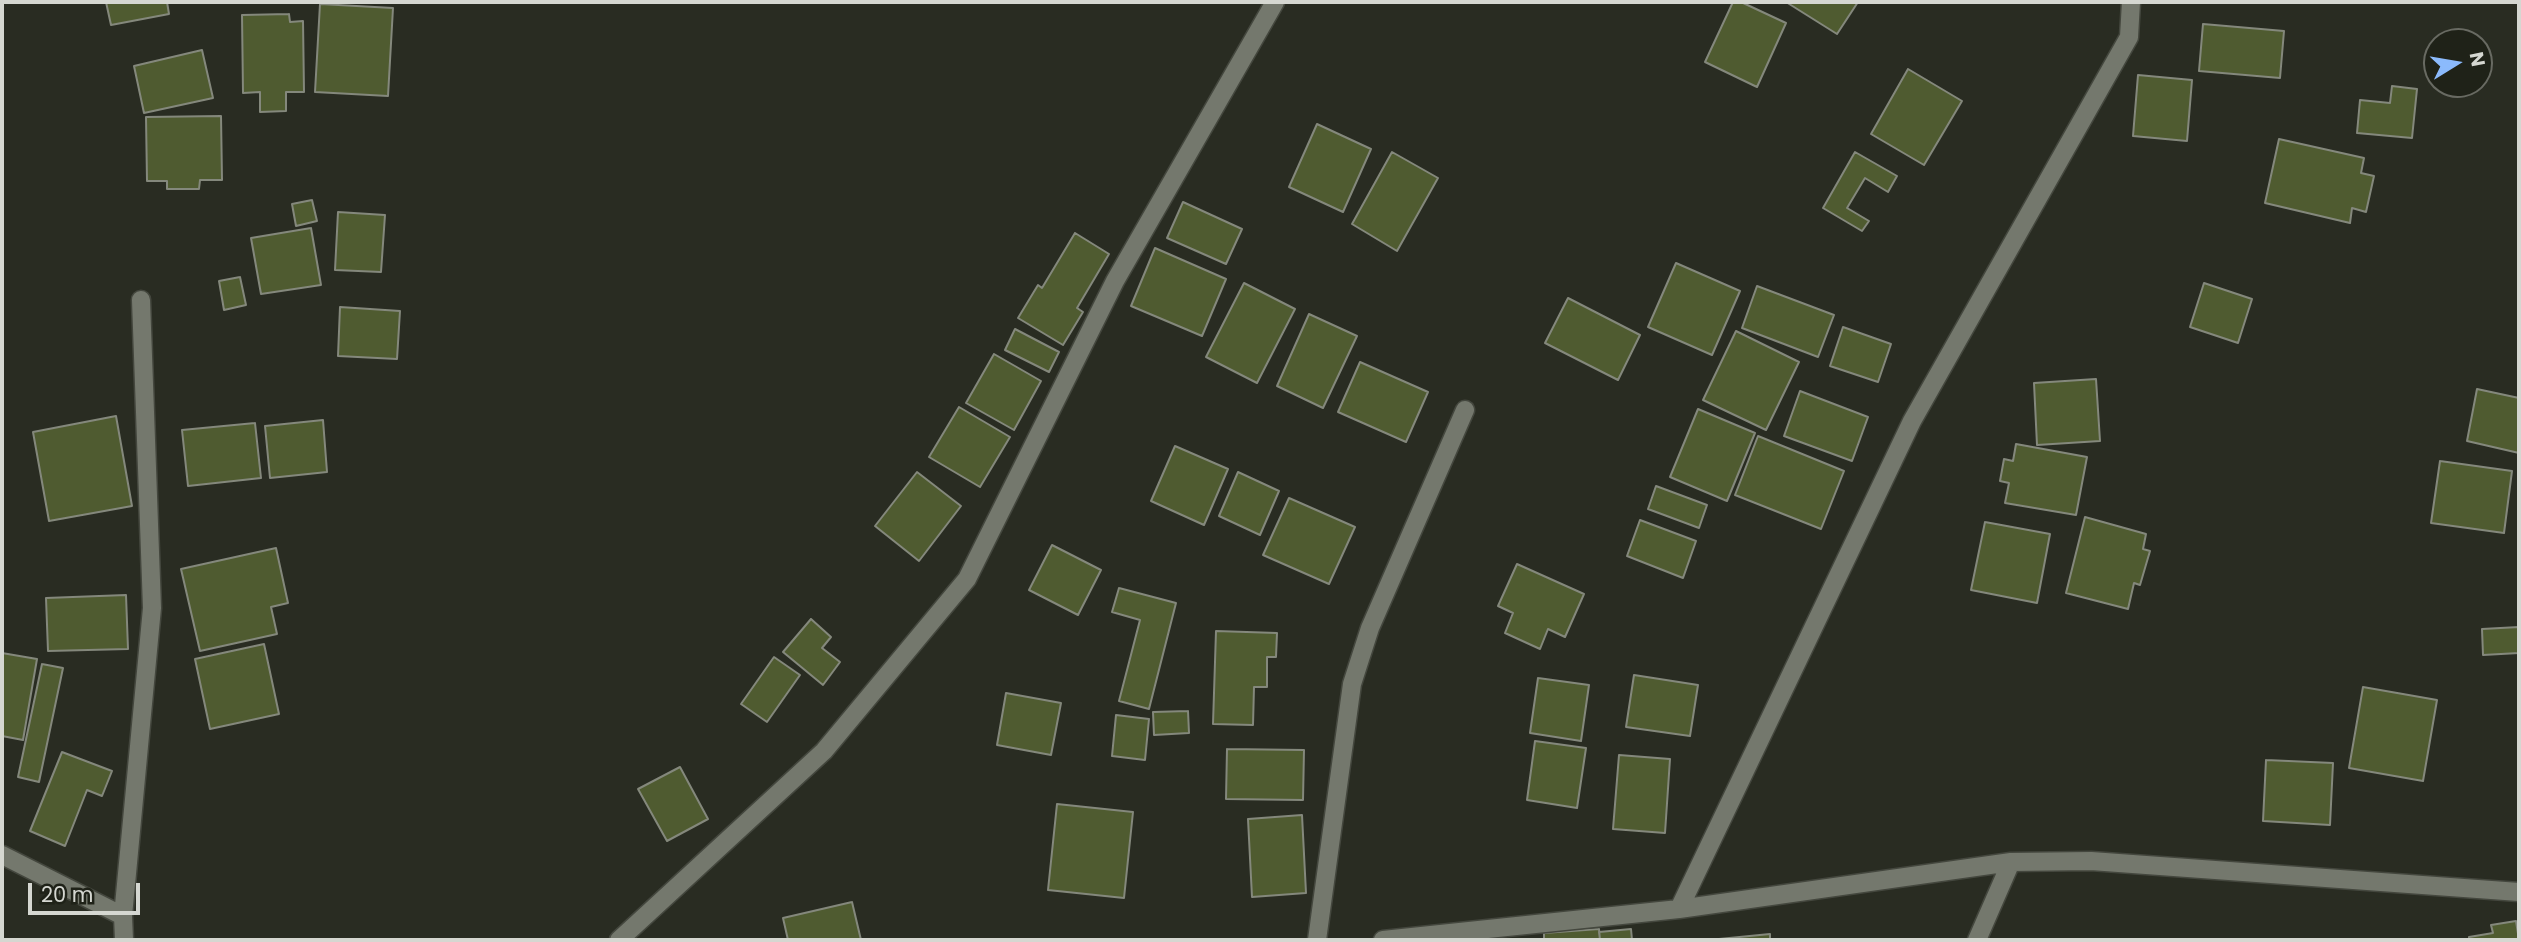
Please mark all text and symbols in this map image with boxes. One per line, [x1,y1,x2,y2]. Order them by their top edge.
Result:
north arrow [2423,28,2493,98]
text: N [2463,50,2492,69]
scale bar [32,869,144,913]
text: 20 m [41,880,94,909]

